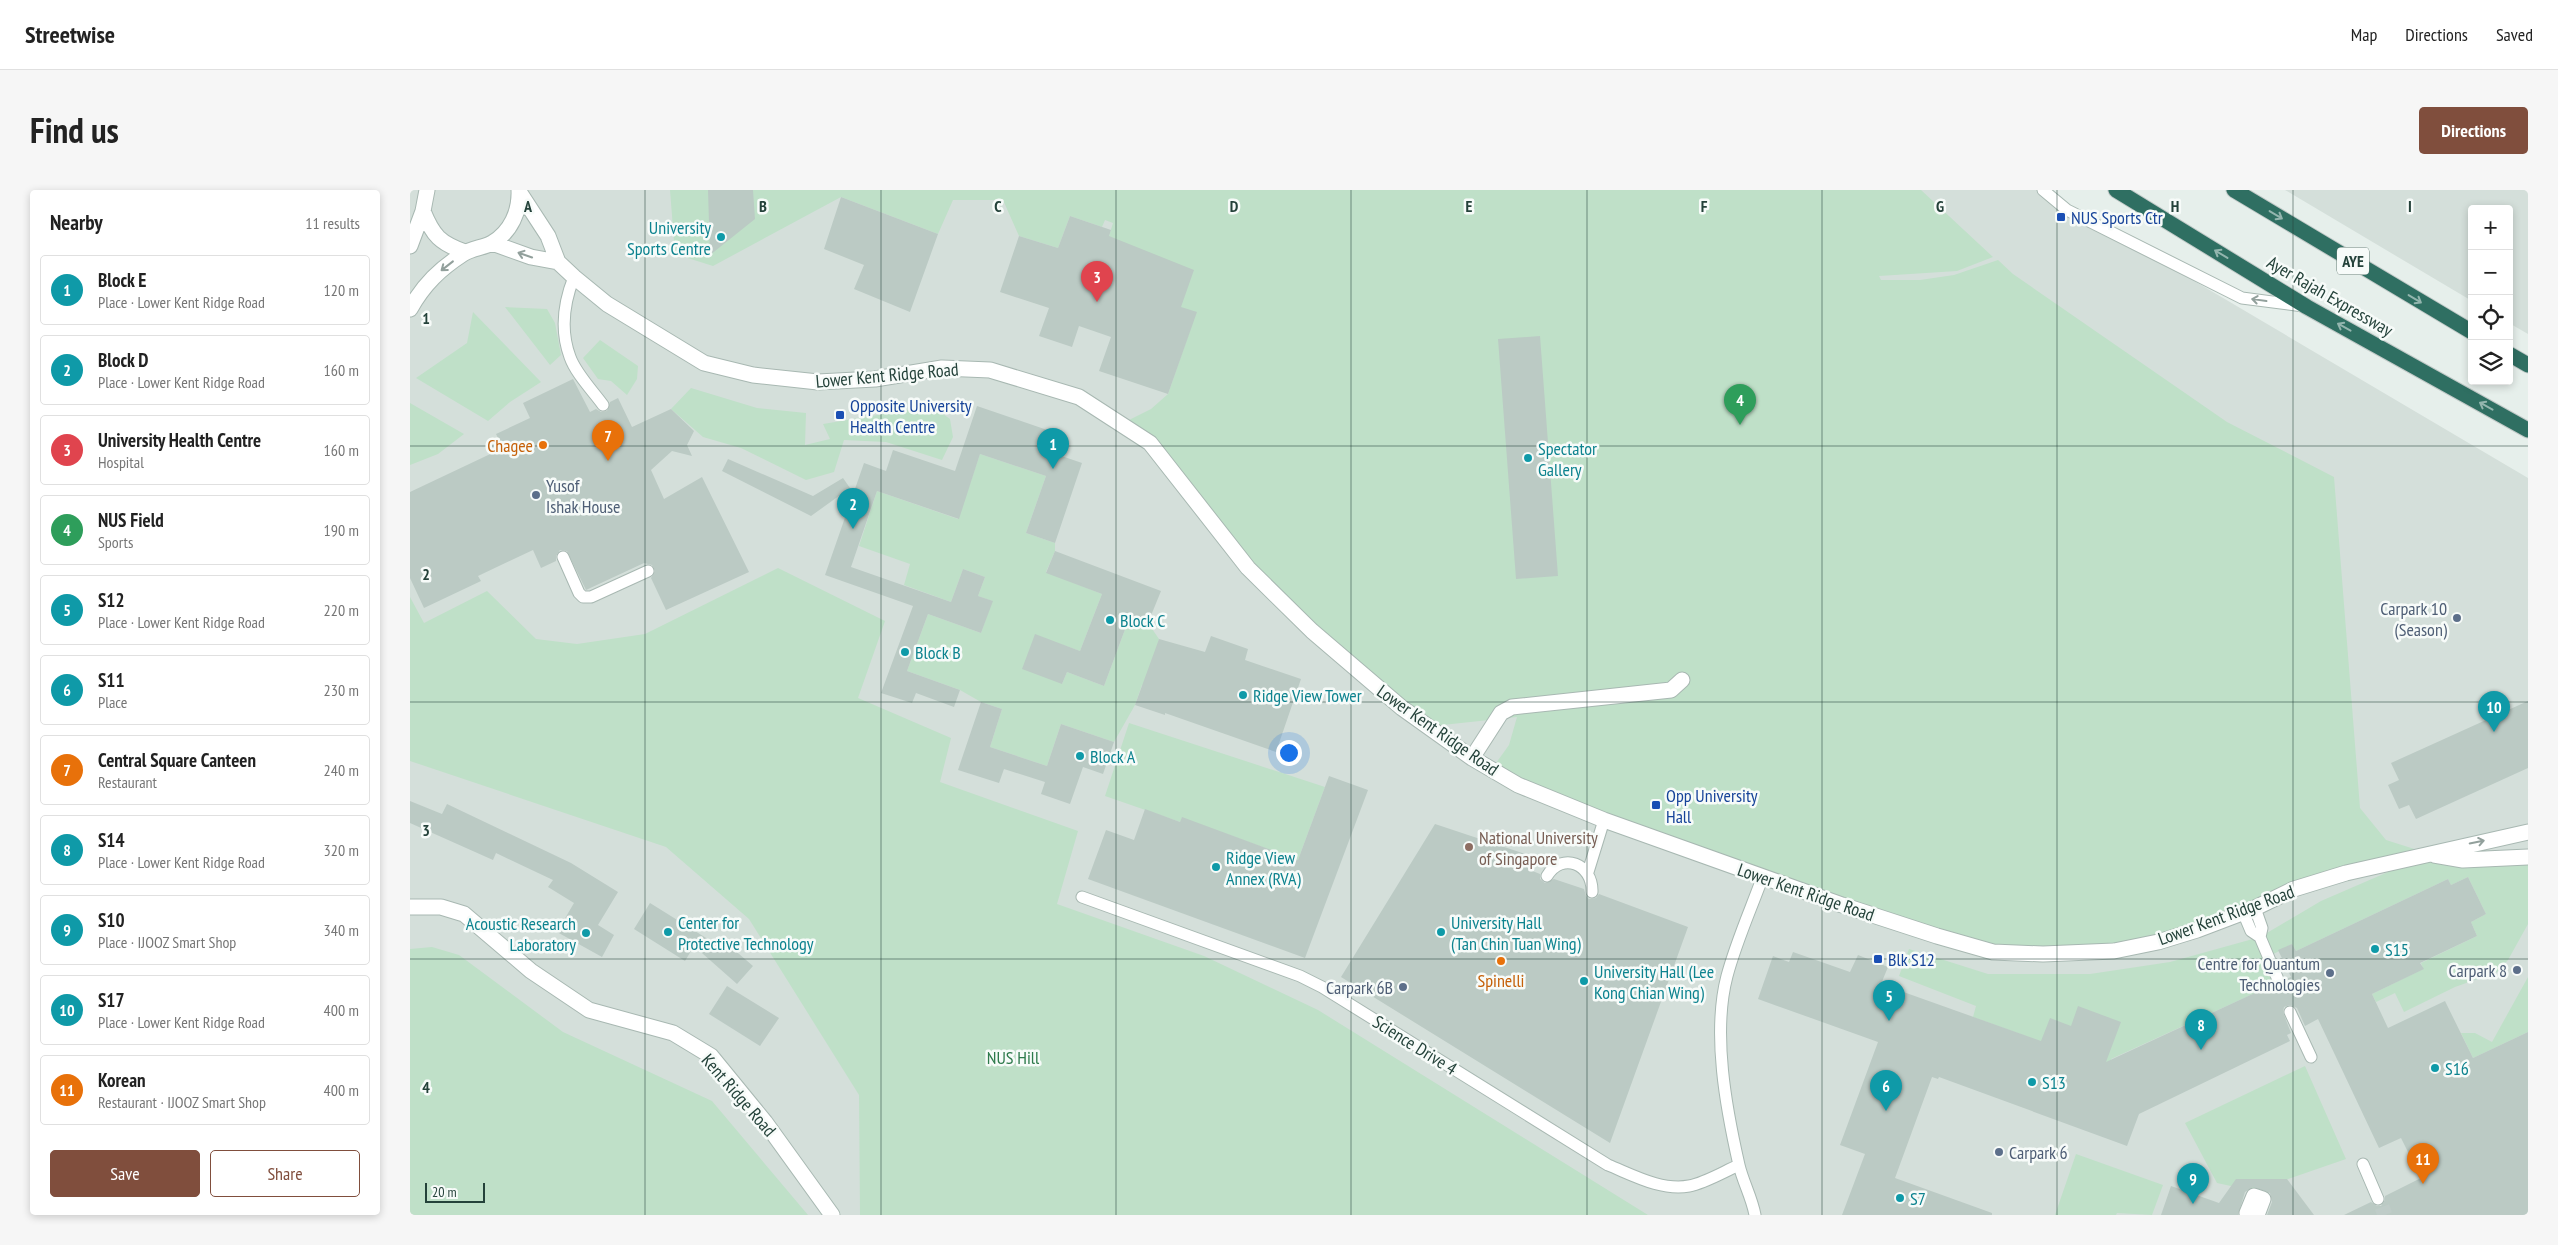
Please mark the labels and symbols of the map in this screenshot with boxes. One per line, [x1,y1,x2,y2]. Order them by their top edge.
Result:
text: A [523,196,533,216]
text: B [759,196,767,216]
text: C [994,196,1002,216]
text: D [1230,196,1239,216]
text: E [1466,196,1473,216]
text: F [1701,196,1708,216]
text: G [1936,196,1944,216]
text: H [2171,196,2179,216]
text: I [2408,196,2412,216]
place label: NUS Sports Ctr [2071,206,2163,229]
marker: NUS Sports Ctr [2055,211,2067,223]
one-way arrow [2268,211,2282,221]
place label: University Sports Centre [627,216,711,260]
marker: University Sports Centre [715,231,727,243]
road number: AYE [2337,248,2369,274]
one-way arrow [2214,249,2228,259]
one-way arrow [517,250,533,259]
street label: Ayer Rajah Expressway [2263,251,2397,341]
one-way arrow [441,260,454,271]
pin: 3 [1081,261,1113,302]
one-way arrow [2408,294,2422,304]
one-way arrow [2251,295,2267,305]
text: 1 [422,308,430,328]
one-way arrow [2336,322,2351,332]
street label: Lower Kent Ridge Road [815,357,959,393]
pin: 4 [1724,384,1756,425]
place label: Opposite University Health Centre [850,394,972,438]
one-way arrow [2479,400,2493,410]
marker: Opposite University Health Centre [834,409,846,421]
pin: 7 [592,420,624,461]
pin: 1 [1037,428,1069,469]
place label: Chagee [487,434,533,457]
place label: Spectator Gallery [1538,437,1597,481]
marker: Chagee [537,439,549,451]
marker: Spectator Gallery [1522,452,1534,464]
place label: Yusof Ishak House [546,474,621,518]
pin: 2 [837,488,869,529]
marker: Yusof Ishak House [530,489,542,501]
text: 2 [422,564,430,584]
place label: Carpark 10 (Season) [2380,597,2448,641]
place label: Block C [1120,609,1165,632]
marker: Carpark 10 (Season) [2451,612,2463,624]
marker: Block C [1104,614,1116,626]
place label: Block B [915,641,961,664]
marker: Block B [899,646,911,658]
street label: Lower Kent Ridge Road [1373,679,1503,781]
place label: Ridge View Tower [1253,684,1362,707]
marker: Ridge View Tower [1237,689,1249,701]
pin: 10 [2478,691,2510,732]
your location [1276,740,1302,766]
place label: Block A [1090,745,1136,768]
marker: Block A [1074,750,1086,762]
place label: Opp University Hall [1666,784,1758,828]
marker: Opp University Hall [1650,799,1662,811]
text: 3 [422,820,430,840]
place label: National University of Singapore [1479,826,1598,870]
one-way arrow [2469,837,2485,846]
marker: National University of Singapore [1463,841,1475,853]
place label: Ridge View Annex (RVA) [1226,846,1302,890]
street label: Lower Kent Ridge Road [1735,858,1877,926]
marker: Ridge View Annex (RVA) [1210,861,1222,873]
street label: Lower Kent Ridge Road [2155,880,2297,950]
place label: Center for Protective Technology [678,911,814,955]
place label: University Hall (Tan Chin Tuan Wing) [1451,911,1582,955]
place label: Acoustic Research Laboratory [466,912,576,956]
marker: Center for Protective Technology [662,926,674,938]
marker: University Hall (Tan Chin Tuan Wing) [1435,926,1447,938]
marker: Acoustic Research Laboratory [580,927,592,939]
place label: S15 [2385,938,2409,961]
marker: S15 [2369,943,2381,955]
place label: Blk S12 [1888,948,1935,971]
place label: Centre for Quantum Technologies [2198,952,2320,996]
marker: Blk S12 [1872,953,1884,965]
marker: Spinelli [1495,955,1507,967]
place label: Carpark 8 [2448,959,2507,982]
place label: University Hall (Lee Kong Chian Wing) [1594,960,1714,1004]
marker: Carpark 8 [2511,964,2523,976]
marker: Centre for Quantum Technologies [2324,967,2336,979]
place label: Spinelli [1477,969,1525,992]
marker: University Hall (Lee Kong Chian Wing) [1578,975,1590,987]
place label: Carpark 6B [1326,976,1393,999]
pin: 5 [1873,980,1905,1021]
marker: Carpark 6B [1397,981,1409,993]
pin: 8 [2185,1009,2217,1050]
street label: Science Drive 4 [1368,1010,1462,1080]
park label: NUS Hill [987,1046,1040,1069]
street label: Kent Ridge Road [697,1049,781,1141]
place label: S16 [2445,1057,2469,1080]
marker: S16 [2429,1062,2441,1074]
pin: 6 [1870,1070,1902,1111]
place label: S13 [2042,1071,2066,1094]
marker: S13 [2026,1076,2038,1088]
text: 4 [422,1077,430,1097]
place label: Carpark 6 [2009,1141,2068,1164]
pin: 11 [2407,1143,2439,1184]
marker: Carpark 6 [1993,1146,2005,1158]
pin: 9 [2177,1163,2209,1204]
scale bar [425,1180,485,1203]
place label: S7 [1910,1187,1926,1210]
marker: S7 [1894,1192,1906,1204]

